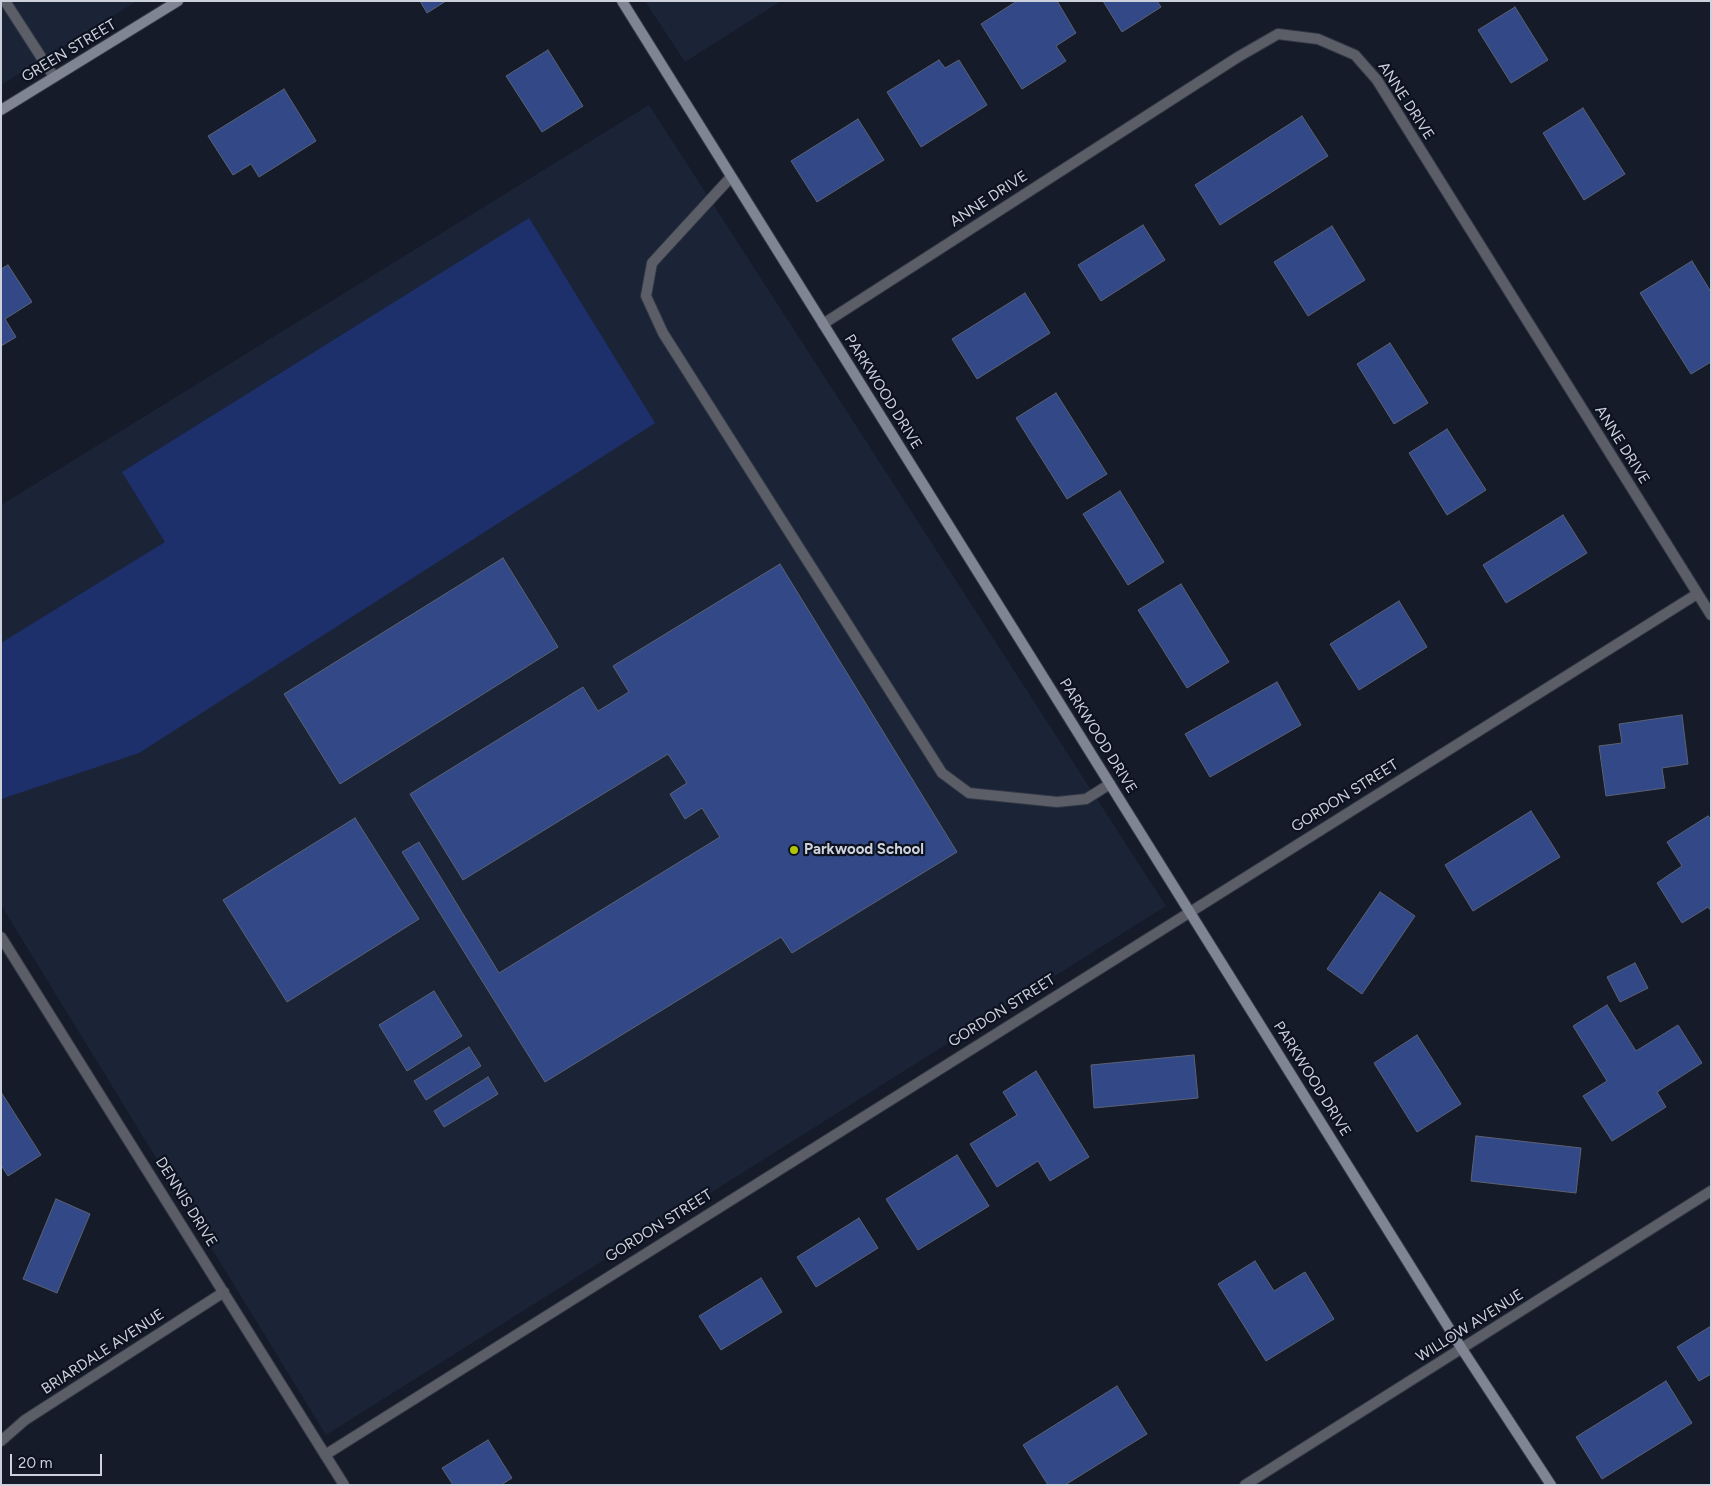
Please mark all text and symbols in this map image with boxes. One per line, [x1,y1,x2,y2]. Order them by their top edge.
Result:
street label: GREEN STREET [19,16,119,86]
street label: ANNE DRIVE [1374,59,1438,143]
street label: ANNE DRIVE [947,167,1031,231]
street label: PARKWOOD DRIVE [840,331,926,453]
street label: ANNE DRIVE [1591,402,1653,488]
street label: PARKWOOD DRIVE [1055,675,1141,797]
street label: GORDON STREET [1288,756,1402,836]
place label: Parkwood School [804,841,924,859]
marker: Parkwood School [788,844,800,856]
street label: GORDON STREET [945,971,1059,1051]
street label: PARKWOOD DRIVE [1269,1018,1355,1140]
street label: DENNIS DRIVE [151,1154,221,1250]
street label: GORDON STREET [602,1186,716,1266]
street label: WILLOW AVENUE [1413,1286,1527,1366]
street label: BRIARDALE AVENUE [38,1306,168,1398]
scale bar [12,1444,105,1476]
text: 20 m [18,1454,52,1472]

